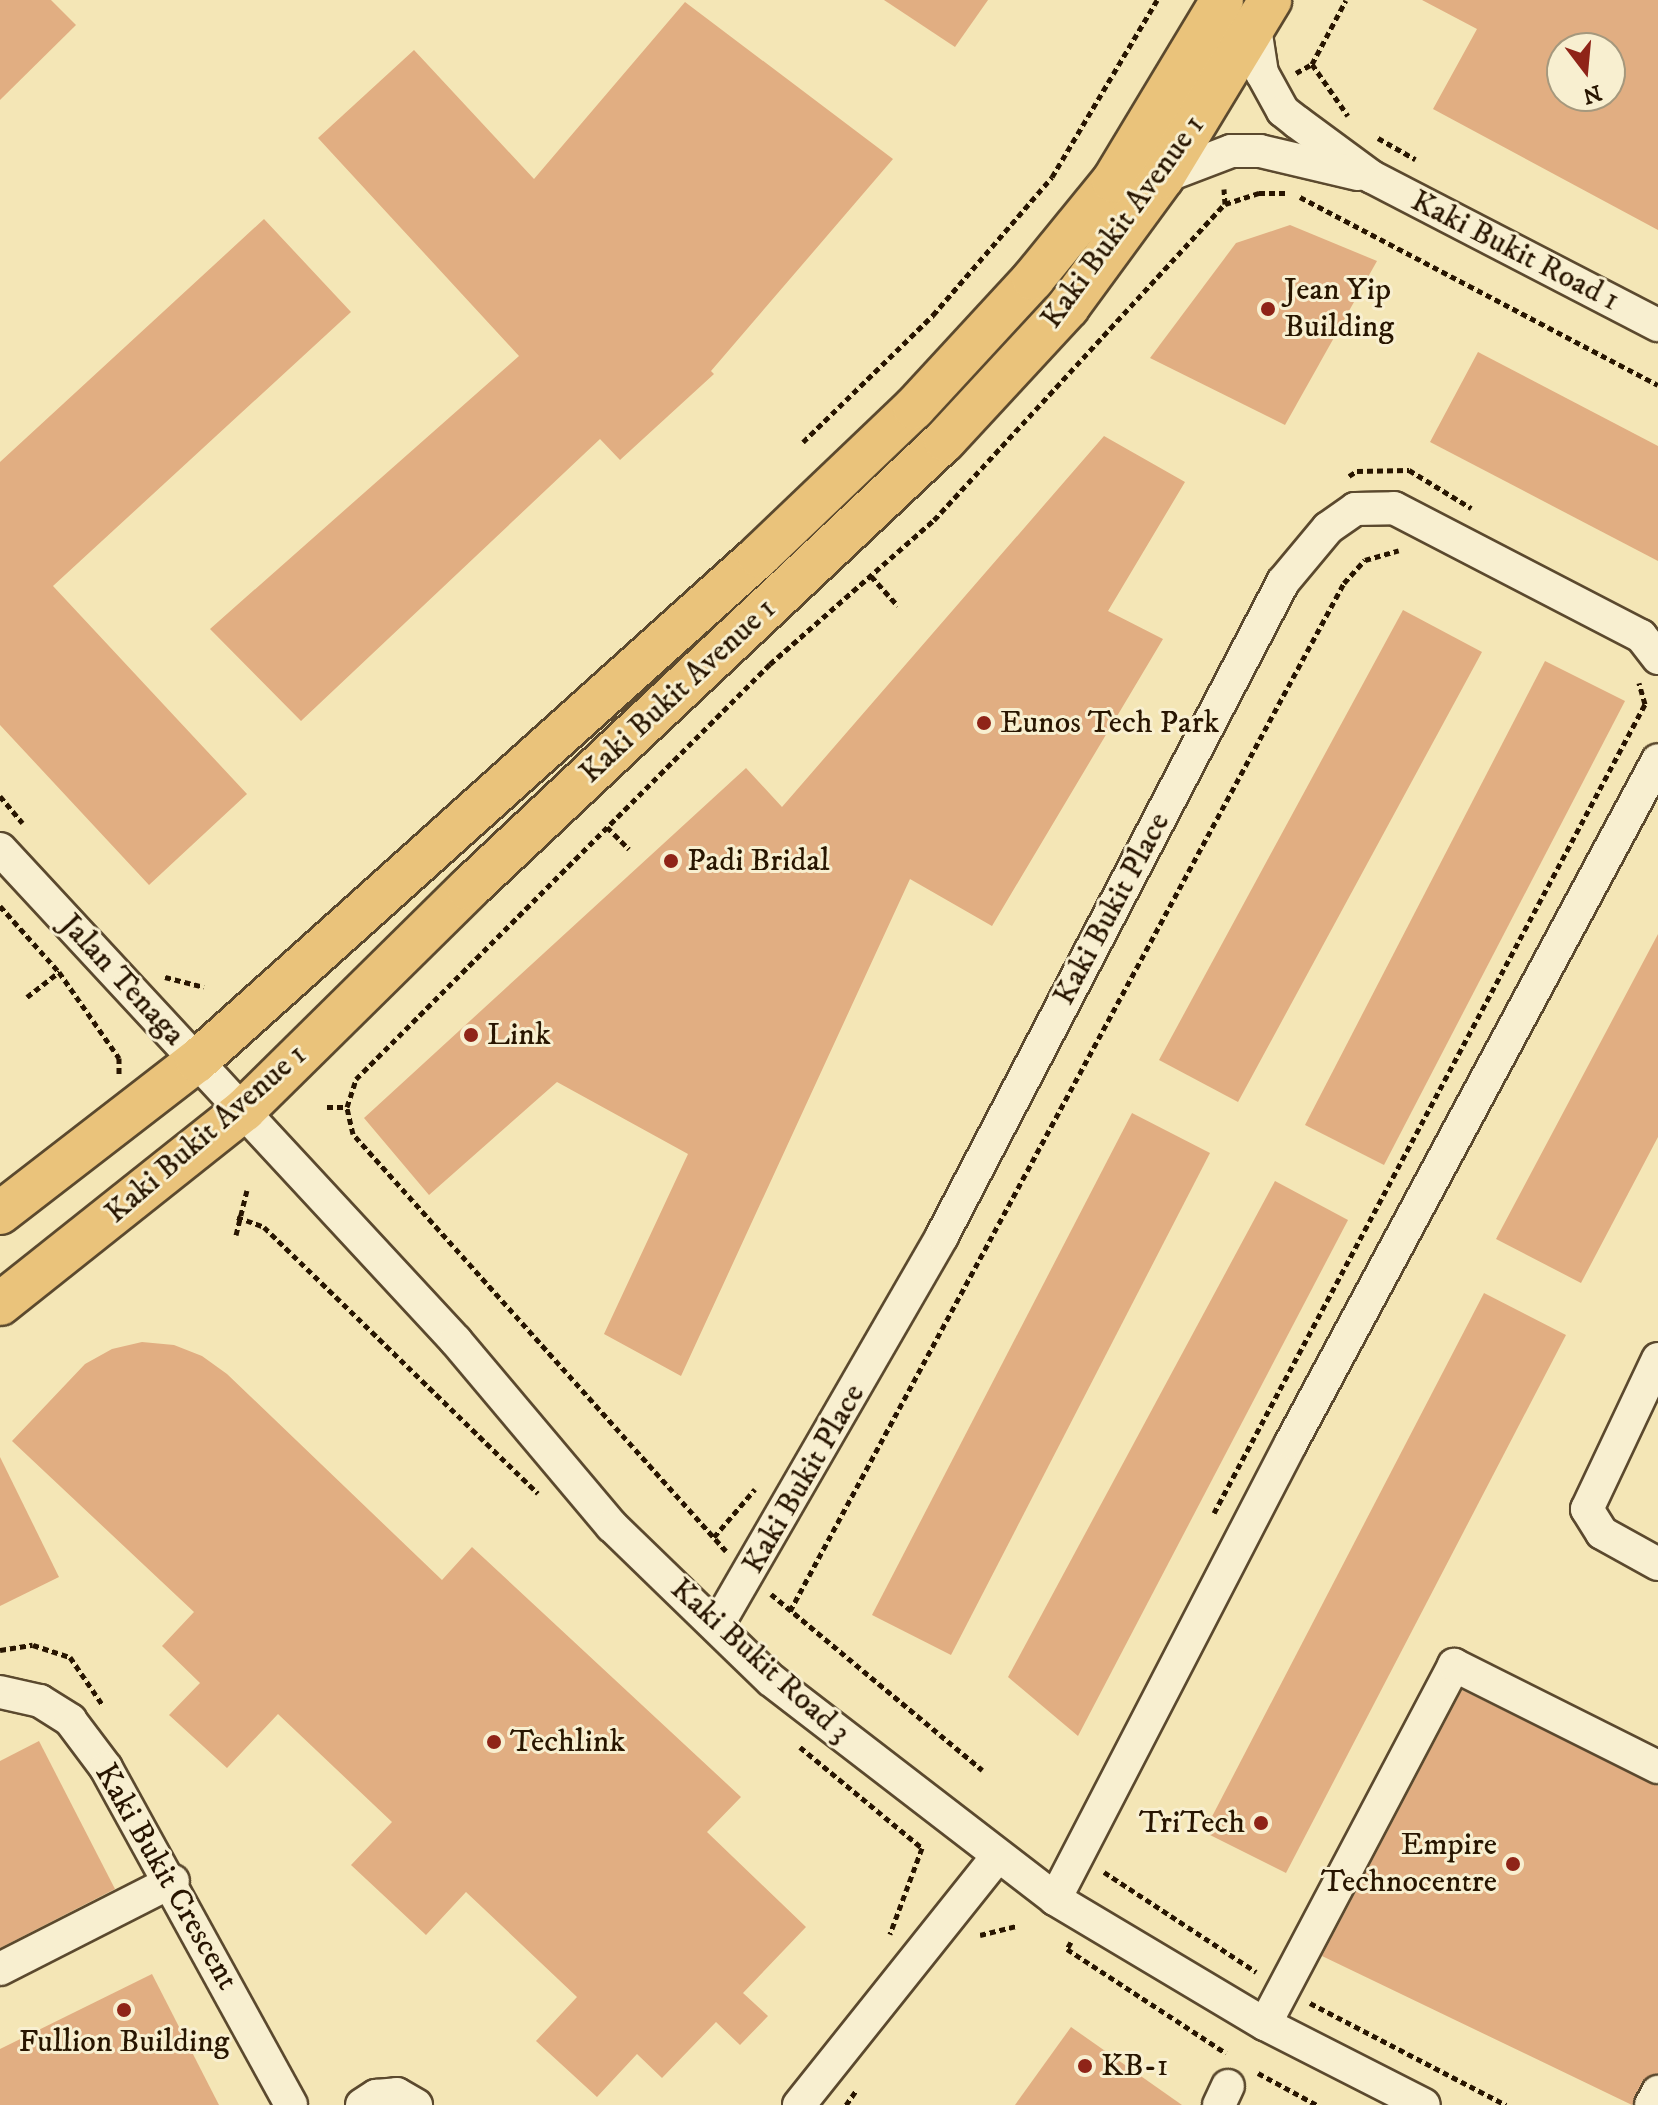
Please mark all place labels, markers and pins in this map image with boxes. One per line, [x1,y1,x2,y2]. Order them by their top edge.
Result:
place label: Jean Yip Building [1284,272,1394,347]
marker: Jean Yip Building [1259,300,1277,318]
place label: Eunos Tech Park [1000,704,1219,742]
marker: Eunos Tech Park [975,714,993,732]
place label: Padi Bridal [687,842,830,880]
marker: Padi Bridal [662,852,680,870]
place label: Link [487,1016,551,1054]
marker: Link [462,1026,480,1044]
place label: Techlink [510,1723,625,1761]
marker: Techlink [485,1733,503,1751]
place label: TriTech [1139,1804,1245,1842]
marker: TriTech [1252,1814,1270,1832]
place label: Empire Technocentre [1321,1827,1497,1902]
marker: Empire Technocentre [1504,1855,1522,1873]
marker: Fullion Building [115,2001,133,2019]
place label: Fullion Building [19,2023,229,2061]
place label: KB-1 [1101,2047,1168,2085]
marker: KB-1 [1076,2057,1094,2075]

